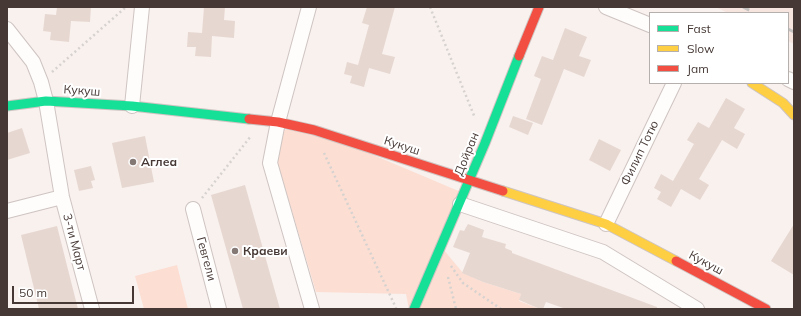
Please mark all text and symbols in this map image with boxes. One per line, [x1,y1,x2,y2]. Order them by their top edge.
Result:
legend [649,12,789,84]
text: Fast [687,21,711,36]
text: Slow [687,41,715,56]
text: Jam [687,61,709,76]
street label: Кукуш [63,83,101,99]
street label: Филип Тотю [618,118,662,188]
street label: Дойран [452,130,482,178]
street label: Кукуш [382,133,422,159]
place label: Аглеа [141,155,177,169]
marker: Аглеа [128,157,138,167]
street label: 3-ти Март [59,212,89,272]
street label: Гевгели [193,236,219,282]
place label: Краеви [243,244,288,258]
marker: Краеви [230,246,240,256]
street label: Кукуш [686,248,726,278]
scale bar [14,278,136,304]
text: 50 m [19,285,47,300]

